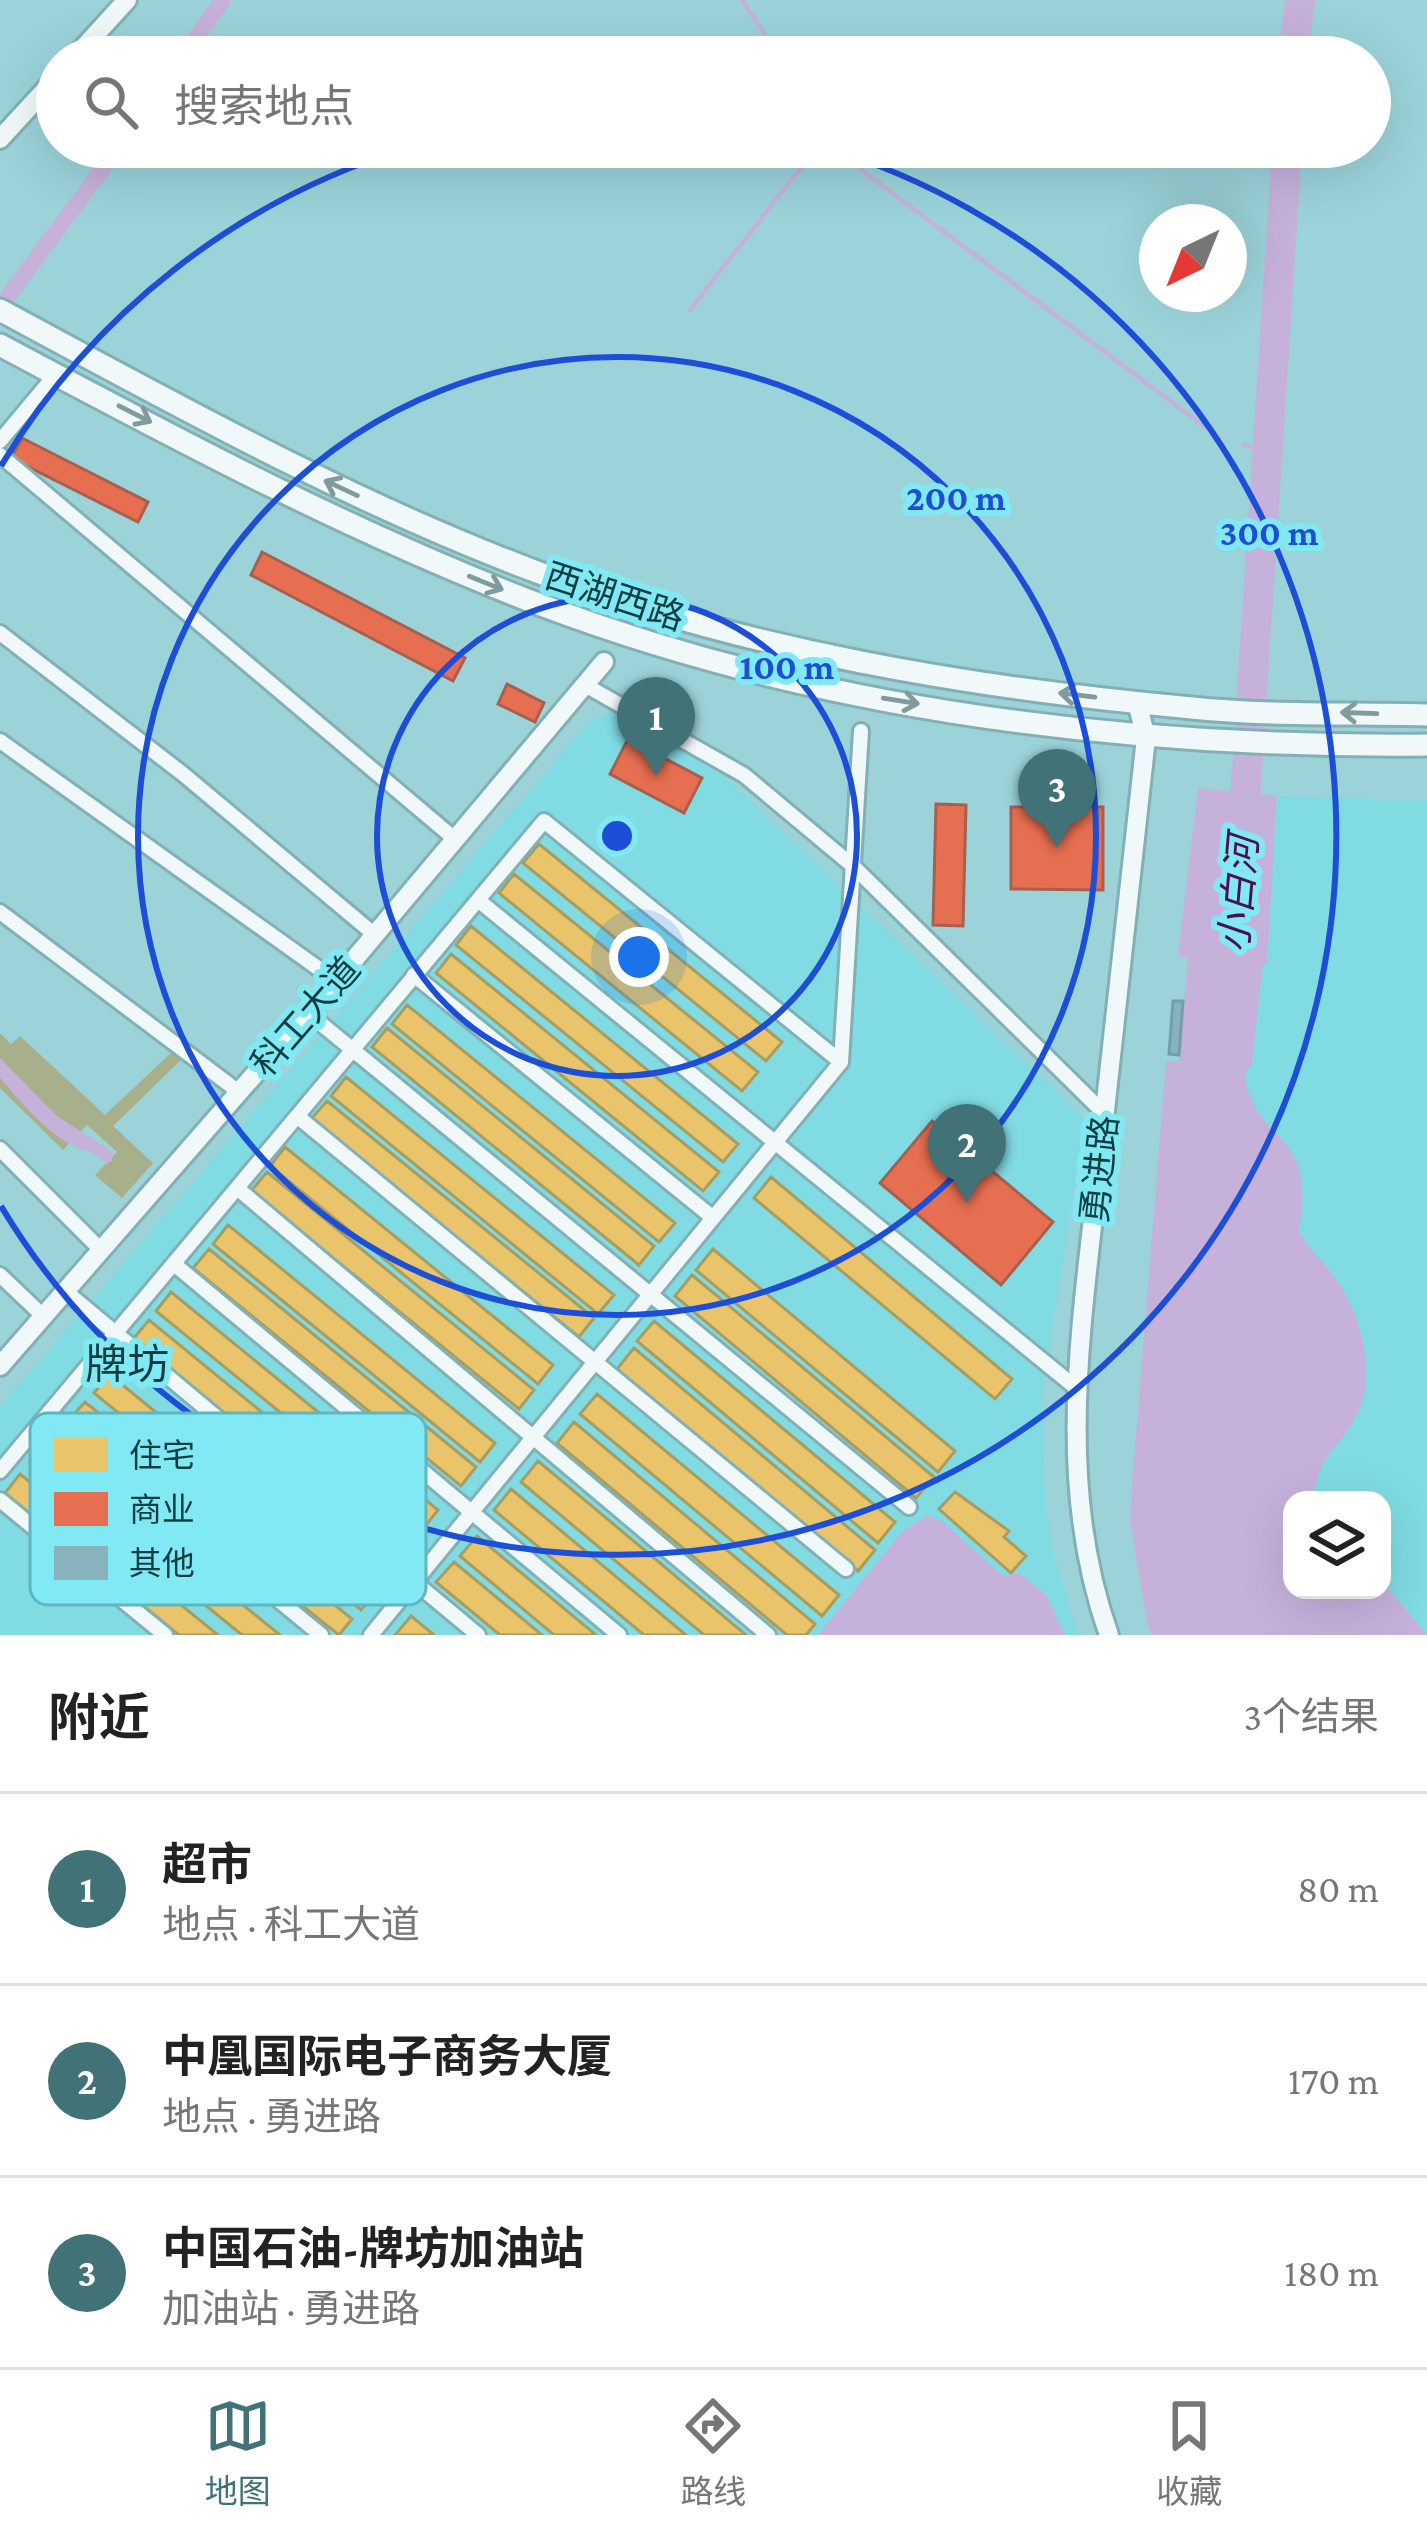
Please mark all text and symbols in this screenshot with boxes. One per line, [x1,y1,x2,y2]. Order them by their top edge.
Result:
search box [36,36,1391,168]
icon: search [78,69,144,135]
text: 搜索地点 [174,82,354,132]
north arrow [1139,204,1247,312]
one-way arrow [116,403,151,426]
one-way arrow [324,476,360,498]
text: 200 m [906,478,1006,518]
text: 300 m [1220,513,1319,553]
street label: 西湖西路 [540,556,689,638]
one-way arrow [467,573,504,595]
text: 100 m [740,647,835,687]
pin: 1 [617,677,695,776]
one-way arrow [1058,683,1097,705]
one-way arrow [881,691,920,714]
one-way arrow [1340,701,1379,724]
pin: 3 [1018,749,1096,848]
centre of rings [596,815,638,857]
water label: 小白河 [1212,827,1266,954]
your location [609,927,669,987]
street label: 科工大道 [243,949,368,1084]
pin: 2 [928,1104,1006,1203]
street label: 勇进路 [1074,1113,1126,1225]
district label: 牌坊 [85,1341,169,1388]
legend [30,1413,426,1605]
text: 住宅 [129,1437,195,1474]
text: 商业 [129,1491,195,1528]
map controls [1283,1491,1391,1599]
button: layers [1283,1491,1391,1599]
text: 其他 [129,1545,195,1582]
text: 附近 [48,1689,150,1746]
text: 3个结果 [1243,1695,1379,1738]
text: 超市 [162,1840,252,1890]
text: 1 [80,1867,94,1910]
text: 80 m [1297,1867,1379,1910]
text: 地点 · 科工大道 [162,1903,420,1946]
text: 中凰国际电子商务大厦 [162,2032,612,2082]
text: 2 [77,2059,97,2102]
text: 170 m [1288,2059,1379,2102]
text: 地点 · 勇进路 [162,2095,381,2138]
text: 中国石油-牌坊加油站 [162,2224,584,2274]
text: 3 [77,2251,97,2294]
text: 180 m [1284,2251,1379,2294]
text: 加油站 · 勇进路 [162,2287,420,2330]
tab: 地图 [205,2393,271,2513]
tab: 路线 [680,2393,746,2513]
tab: 收藏 [1156,2393,1222,2513]

